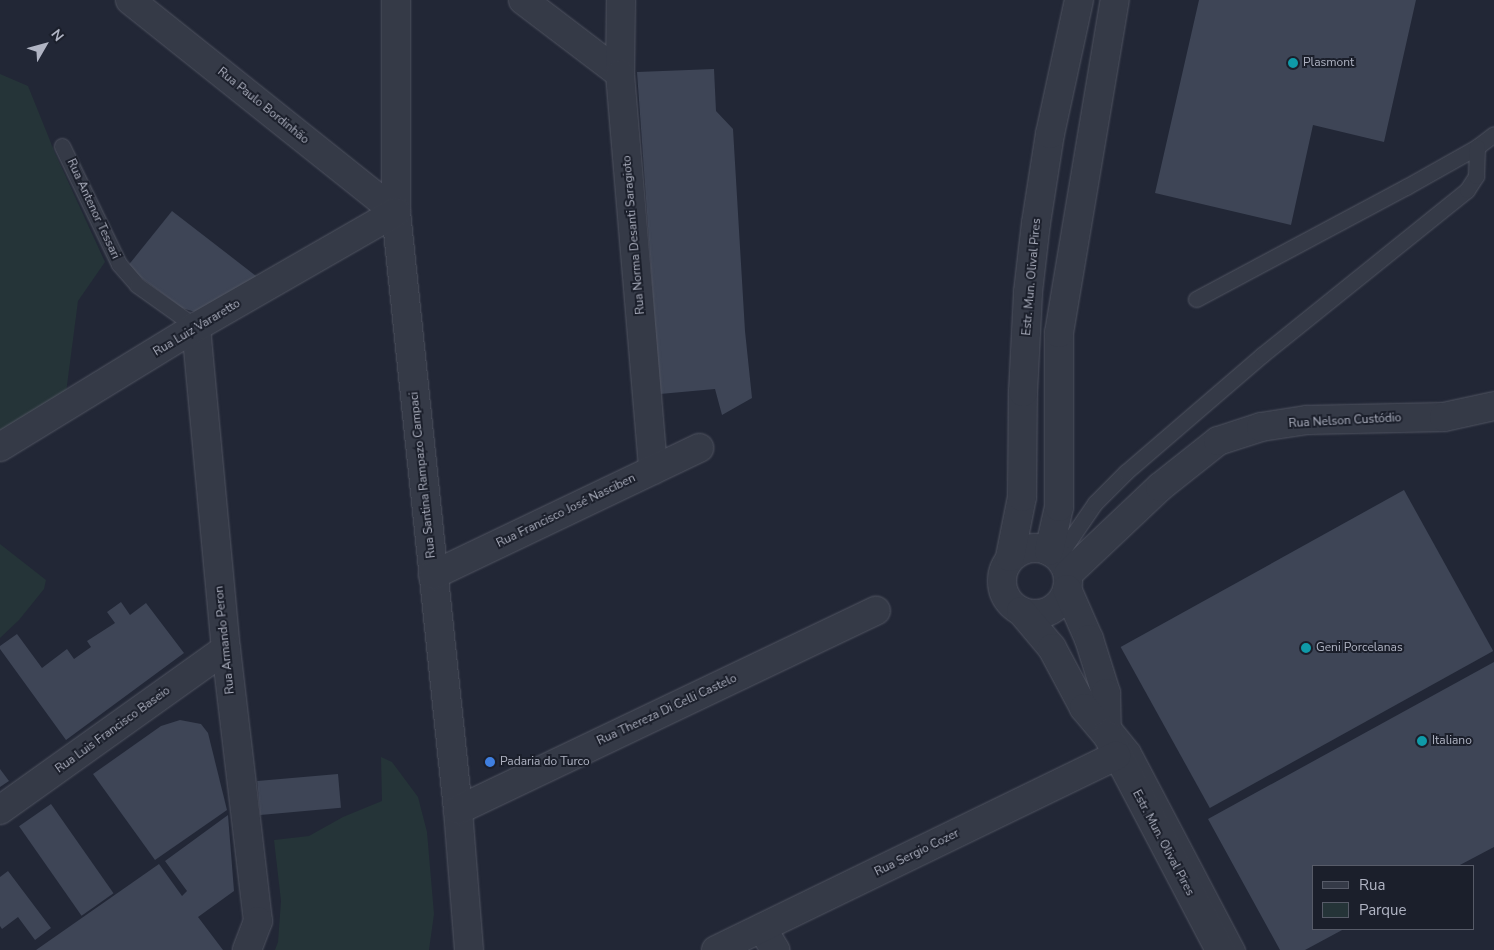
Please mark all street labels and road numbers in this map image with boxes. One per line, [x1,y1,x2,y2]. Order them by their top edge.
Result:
street label: Rua Paulo Bordinhão [214,65,312,147]
street label: Rua Norma Desanti Saragioto [620,155,648,315]
street label: Rua Antenor Tessari [63,157,123,261]
street label: Estr. Mun. Olival Pires [1020,218,1044,336]
street label: Rua Luiz Vararetto [151,296,243,360]
street label: Rua Santina Rampazo Campaci [407,391,439,559]
street label: Rua Nelson Custódio [1288,411,1402,431]
street label: Rua Francisco José Nasciben [494,471,638,551]
street label: Rua Armando Peron [212,585,238,695]
street label: Rua Thereza Di Celli Castelo [595,671,739,749]
street label: Rua Luis Francisco Baseio [53,684,173,776]
street label: Estr. Mun. Olival Pires [1129,788,1197,898]
street label: Rua Sergio Cozer [872,826,962,880]

